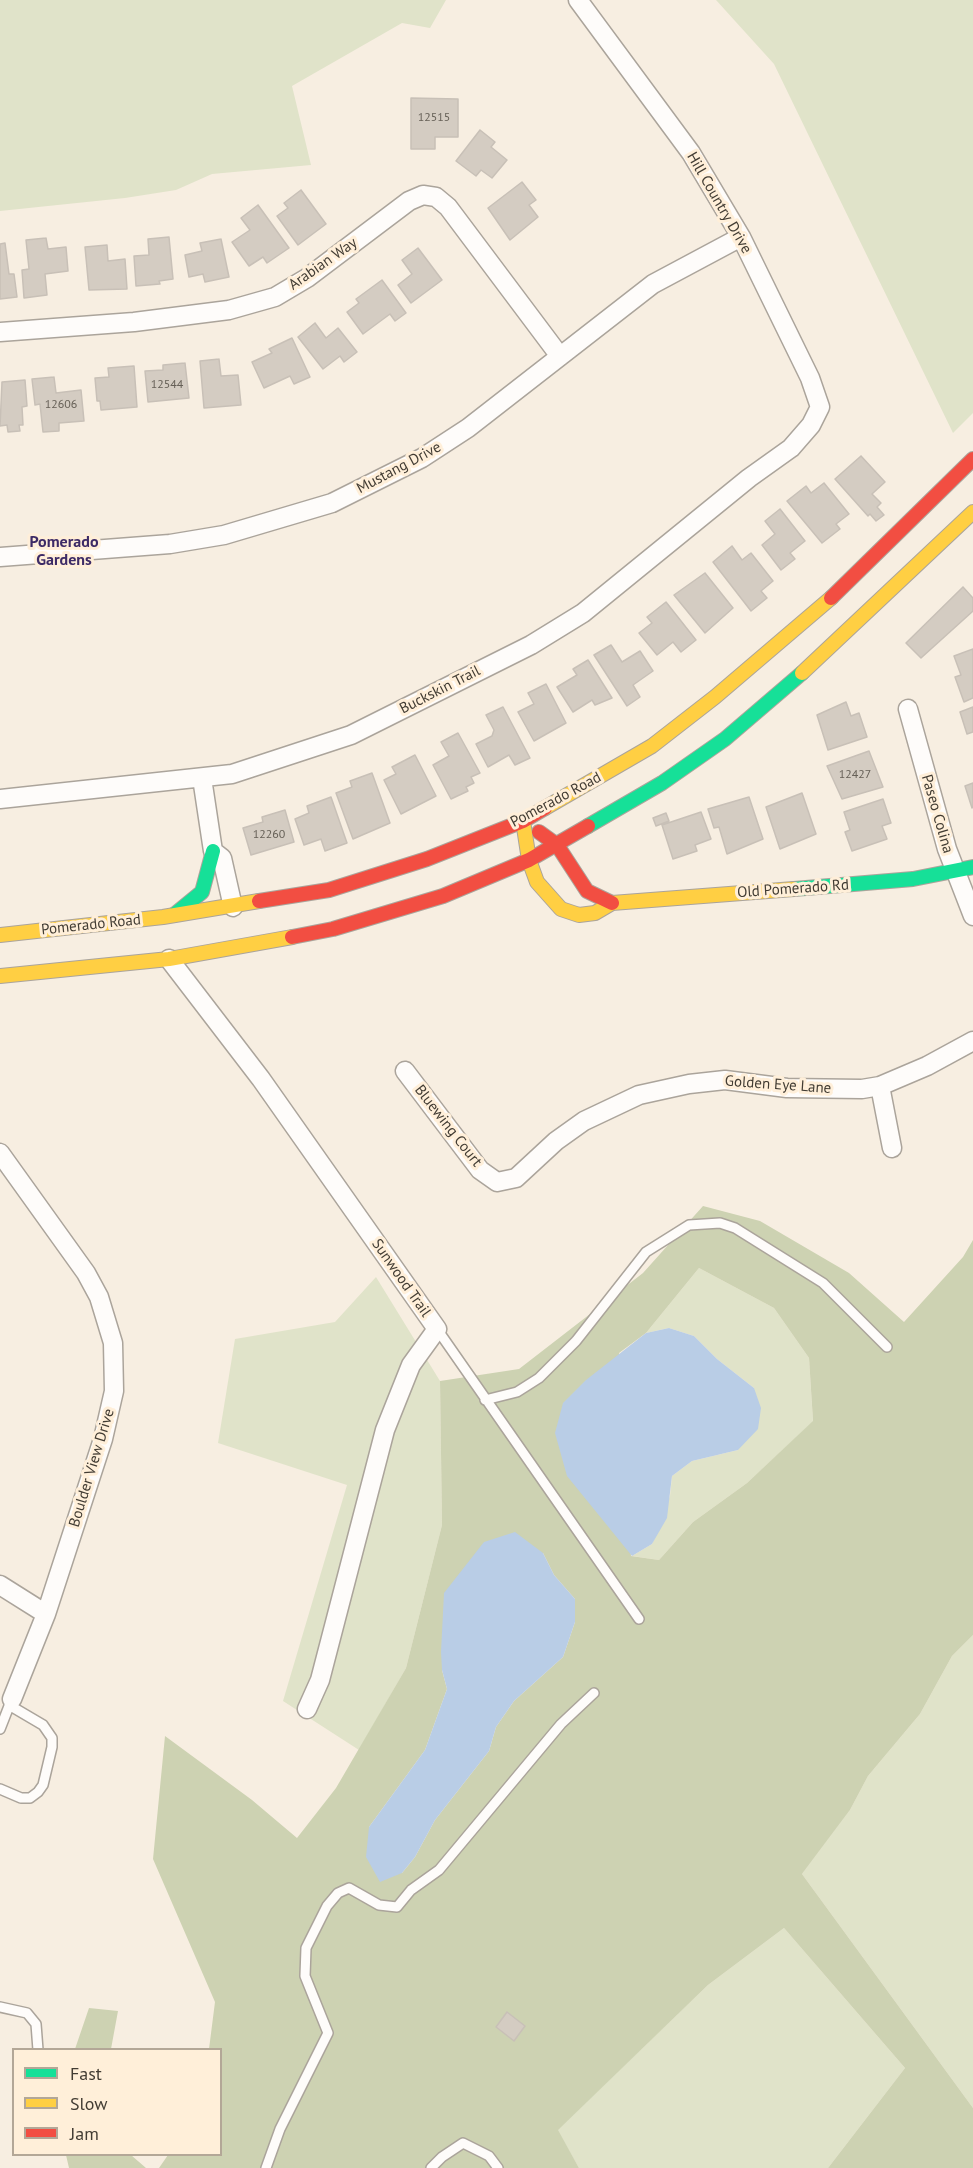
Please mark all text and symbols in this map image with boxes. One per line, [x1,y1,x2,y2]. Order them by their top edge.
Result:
house number: 12515 [418,111,450,125]
street label: Hill Country Drive [683,149,755,257]
street label: Arabian Way [285,234,361,294]
house number: 12544 [151,378,183,392]
house number: 12606 [45,398,77,412]
street label: Mustang Drive [354,438,444,498]
district label: Pomerado Gardens [30,532,98,570]
street label: Buckskin Trail [397,662,483,718]
house number: 12427 [839,768,871,782]
street label: Pomerado Road [508,769,604,831]
street label: Paseo Colina [917,772,957,856]
house number: 12260 [253,828,285,842]
street label: Old Pomerado Rd [736,876,850,902]
street label: Pomerado Road [40,911,142,939]
street label: Golden Eye Lane [724,1072,832,1098]
street label: Bluewing Court [410,1082,486,1170]
street label: Sunwood Trail [368,1236,434,1320]
street label: Boulder View Drive [65,1407,119,1529]
legend [12,2048,222,2156]
text: Fast [70,2062,102,2085]
text: Slow [70,2092,108,2115]
text: Jam [70,2122,99,2145]

